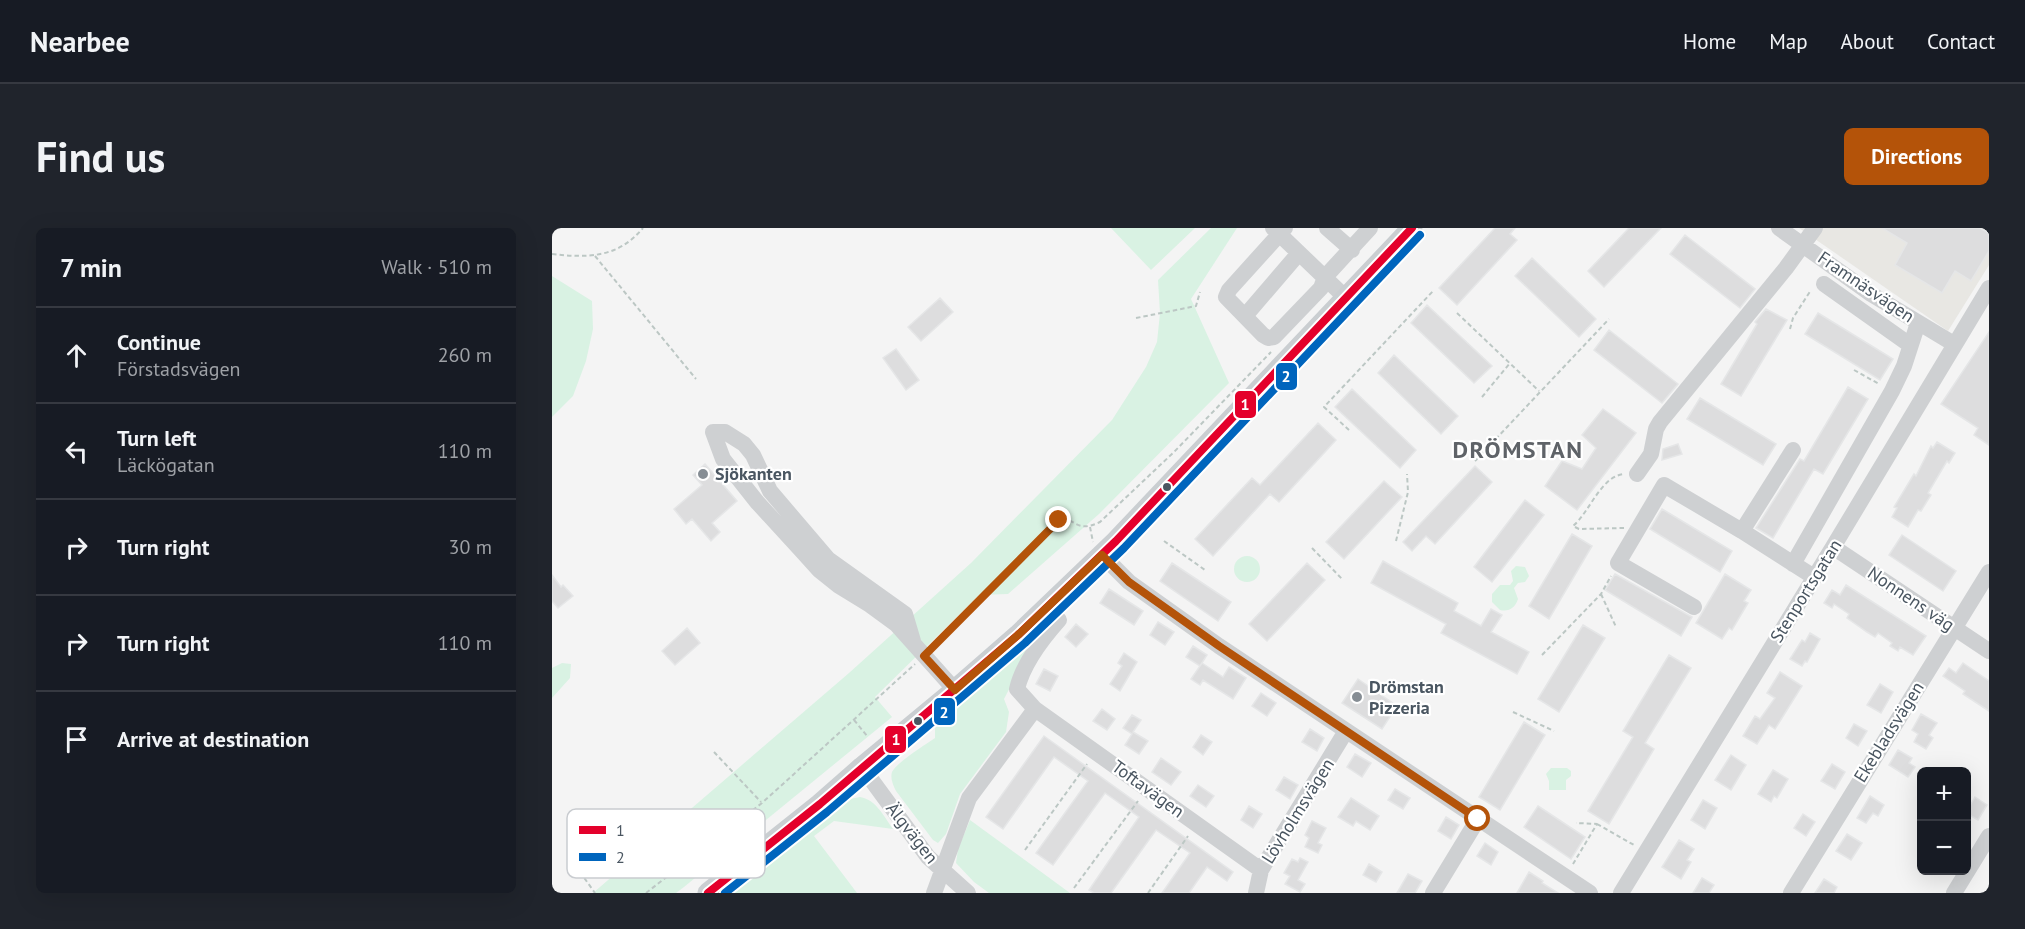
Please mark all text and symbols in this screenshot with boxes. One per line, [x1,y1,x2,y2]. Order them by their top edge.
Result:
text: Nearbee [30,23,130,60]
text: Home [1683,28,1736,55]
text: Map [1769,28,1808,55]
text: About [1841,28,1894,55]
text: Contact [1927,28,1995,55]
button: Directions [1844,128,1989,185]
text: Find us [36,129,165,184]
street label: Framnäsvägen [1814,246,1919,327]
text: 7 min [60,251,122,284]
text: Walk · 510 m [381,254,492,280]
text: Continue [117,328,201,356]
icon: ahead [60,339,93,372]
text: 260 m [438,342,492,368]
text: Förstadsvägen [117,356,241,382]
line badge: 2 [1275,362,1298,391]
text: 2 [1281,366,1291,386]
line badge: 1 [1234,390,1257,419]
text: 1 [1240,394,1250,414]
text: Turn left [117,424,197,452]
district label: DRÖMSTAN [1452,434,1584,465]
icon: left [60,435,93,468]
text: 110 m [438,438,492,464]
text: Läckögatan [117,452,215,478]
place label: Sjökanten [715,462,792,485]
marker: Sjökanten [696,467,710,481]
unlabelled marker [1161,481,1173,493]
route end [1045,506,1071,532]
icon: right [60,531,93,564]
text: Turn right [117,533,209,561]
text: 30 m [449,534,492,560]
street label: Stenportsgatan [1765,535,1847,647]
street label: Nonnens väg [1863,561,1959,636]
icon: right [60,627,93,660]
text: Turn right [117,629,209,657]
text: 110 m [438,630,492,656]
place label: Drömstan Pizzeria [1369,675,1444,719]
street label: Ekebladsvägen [1848,677,1929,786]
marker: Drömstan Pizzeria [1350,690,1364,704]
line badge: 2 [933,697,956,726]
text: 2 [939,702,949,722]
unlabelled marker [912,715,924,727]
icon: arrive [60,723,93,756]
text: Arrive at destination [117,725,309,753]
line badge: 1 [884,725,907,754]
text: 1 [891,729,901,749]
street label: Lövholmsvägen [1256,754,1339,868]
street label: Toftavägen [1108,755,1189,823]
map controls [1917,767,1971,875]
button: + [1917,767,1971,821]
street label: Älgvägen [881,797,944,868]
route start [1464,805,1490,831]
legend [567,809,765,878]
text: 1 [616,820,625,840]
button: − [1917,821,1971,875]
text: 2 [616,847,625,867]

